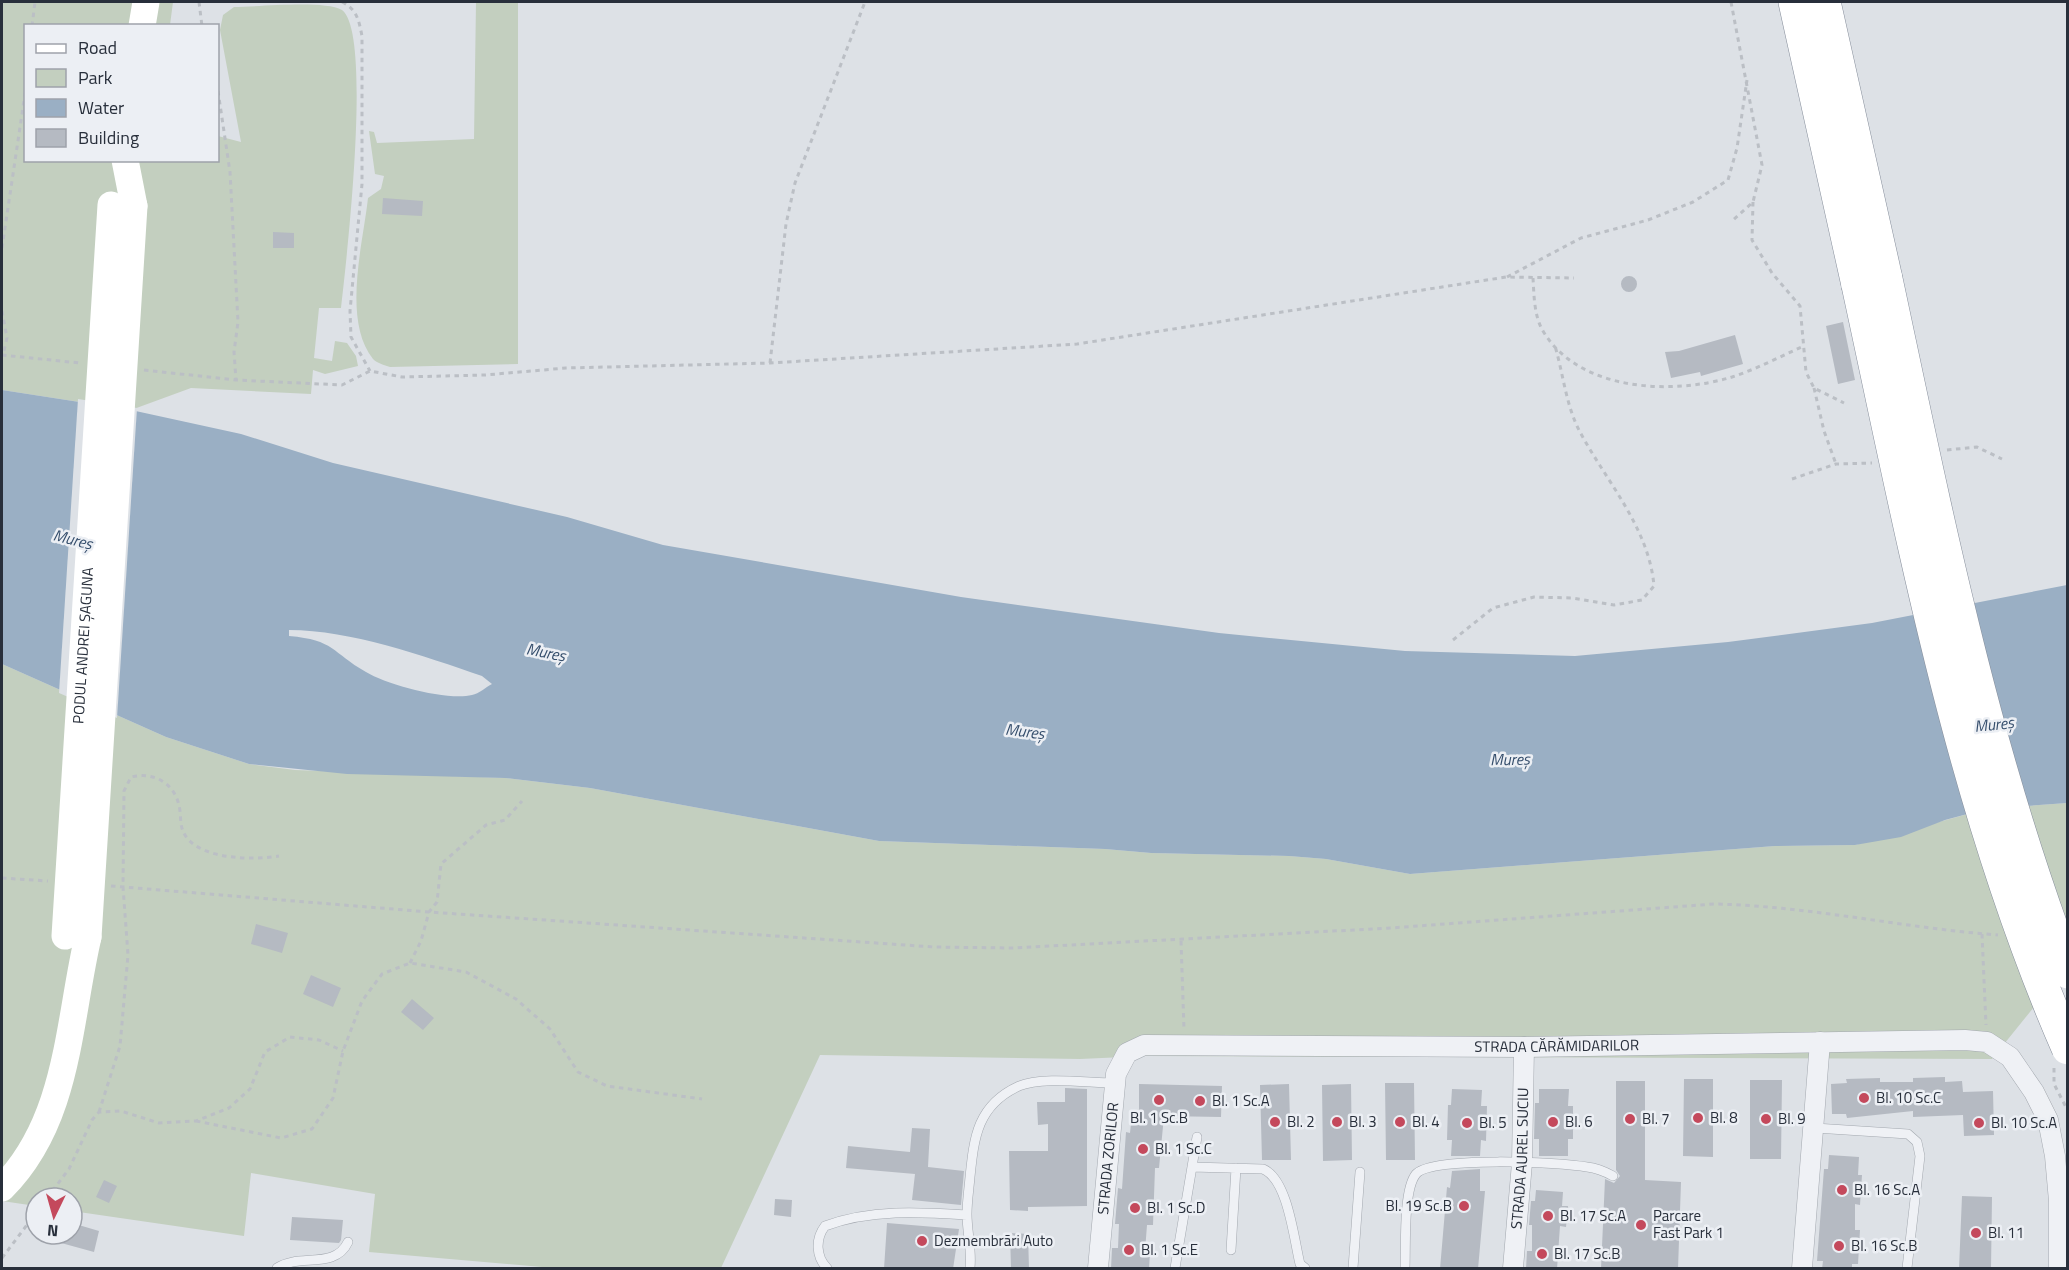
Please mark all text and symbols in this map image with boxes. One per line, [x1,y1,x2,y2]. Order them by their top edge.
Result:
legend [24,24,219,162]
text: Road [78,34,117,61]
text: Park [78,64,113,91]
text: Water [78,94,124,121]
text: Building [78,124,139,151]
water label: Mureș [51,523,96,556]
street label: PODUL ANDREI ȘAGUNA [66,567,99,725]
water label: Mureș [524,636,569,668]
water label: Mureș [1973,710,2016,738]
water label: Mureș [1004,717,1047,745]
water label: Mureș [1490,747,1531,771]
street label: STRADA CĂRĂMIDARILOR [1474,1033,1639,1058]
place label: Bl. 10 Sc.C [1876,1086,1941,1109]
street label: STRADA AUREL SUCIU [1504,1087,1534,1230]
place label: Bl. 1 Sc.A [1212,1089,1270,1112]
marker: Bl. 10 Sc.C [1857,1091,1871,1105]
marker: Bl. 1 Sc.B [1152,1093,1166,1107]
marker: Bl. 1 Sc.A [1193,1094,1207,1108]
street label: STRADA ZORILOR [1091,1101,1124,1216]
place label: Bl. 1 Sc.B [1130,1106,1188,1129]
place label: Bl. 8 [1710,1106,1738,1129]
place label: Bl. 7 [1642,1107,1670,1130]
place label: Bl. 9 [1778,1107,1806,1130]
place label: Bl. 2 [1287,1110,1315,1133]
place label: Bl. 3 [1349,1110,1377,1133]
place label: Bl. 4 [1412,1110,1440,1133]
place label: Bl. 6 [1565,1110,1593,1133]
place label: Bl. 5 [1479,1111,1507,1134]
marker: Bl. 8 [1691,1111,1705,1125]
place label: Bl. 10 Sc.A [1991,1111,2057,1134]
marker: Bl. 7 [1623,1112,1637,1126]
marker: Bl. 9 [1759,1112,1773,1126]
marker: Bl. 2 [1268,1115,1282,1129]
marker: Bl. 3 [1330,1115,1344,1129]
marker: Bl. 4 [1393,1115,1407,1129]
marker: Bl. 6 [1546,1115,1560,1129]
marker: Bl. 5 [1460,1116,1474,1130]
marker: Bl. 10 Sc.A [1972,1116,1986,1130]
place label: Bl. 1 Sc.C [1155,1137,1212,1160]
marker: Bl. 1 Sc.C [1136,1142,1150,1156]
place label: Bl. 16 Sc.A [1854,1178,1920,1201]
marker: Bl. 16 Sc.A [1835,1183,1849,1197]
north arrow [24,1186,84,1246]
place label: Bl. 19 Sc.B [1386,1194,1452,1217]
place label: Bl. 1 Sc.D [1147,1196,1206,1219]
marker: Bl. 19 Sc.B [1457,1199,1471,1213]
marker: Bl. 1 Sc.D [1128,1201,1142,1215]
place label: Bl. 17 Sc.A [1560,1204,1626,1227]
place label: Parcare Fast Park 1 [1653,1204,1724,1244]
marker: Bl. 17 Sc.A [1541,1209,1555,1223]
marker: Parcare Fast Park 1 [1634,1218,1648,1232]
text: N [46,1219,59,1243]
place label: Bl. 11 [1988,1221,2024,1244]
marker: Bl. 11 [1969,1226,1983,1240]
place label: Dezmembrări Auto [934,1229,1053,1252]
marker: Dezmembrări Auto [915,1234,929,1248]
place label: Bl. 16 Sc.B [1851,1234,1918,1257]
place label: Bl. 1 Sc.E [1141,1238,1198,1261]
marker: Bl. 16 Sc.B [1832,1239,1846,1253]
place label: Bl. 17 Sc.B [1554,1242,1621,1265]
marker: Bl. 1 Sc.E [1122,1243,1136,1257]
marker: Bl. 17 Sc.B [1535,1247,1549,1261]

